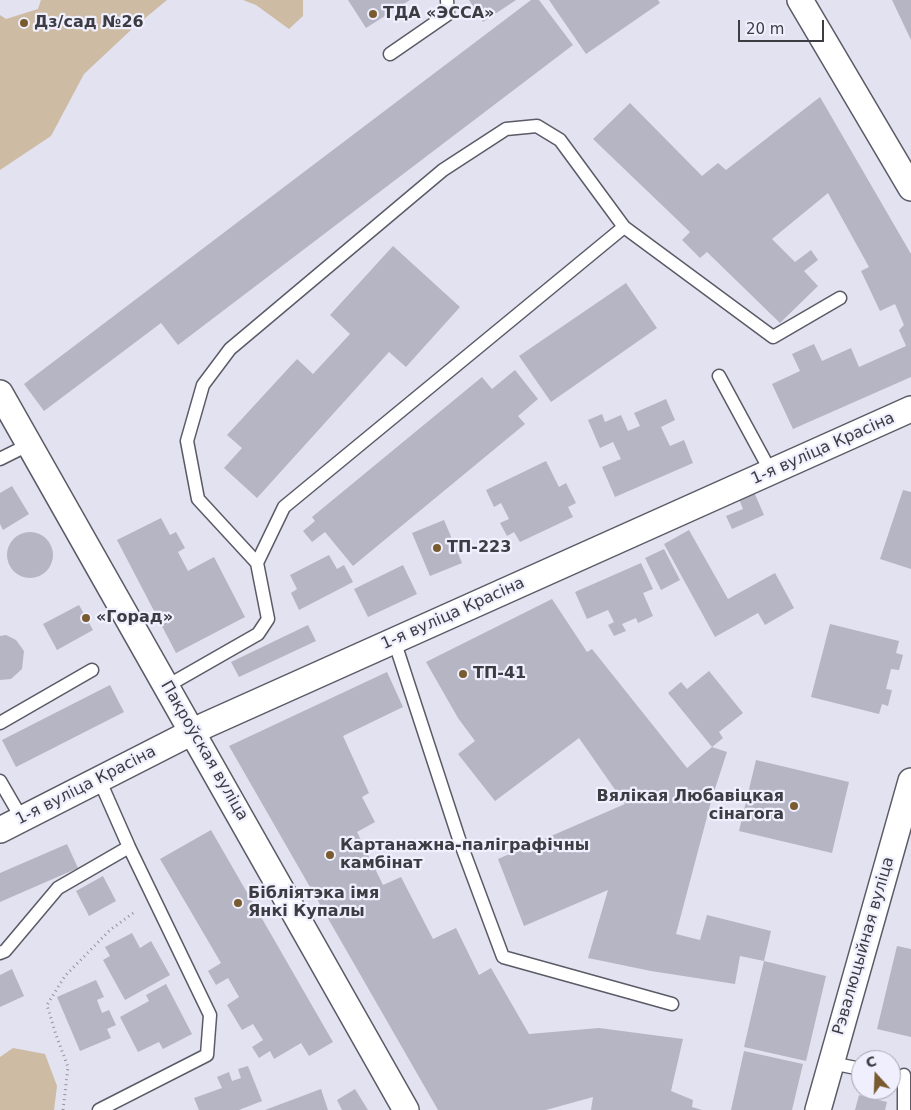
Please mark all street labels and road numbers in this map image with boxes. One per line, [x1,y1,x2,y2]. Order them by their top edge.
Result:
street label: 1-я вуліца Красіна [748,409,898,489]
street label: 1-я вуліца Красіна [378,574,528,654]
street label: Пакроўская вуліца [156,678,252,824]
street label: 1-я вуліца Красіна [13,742,159,830]
street label: Рэвалюцыйная вуліца [829,855,899,1037]

